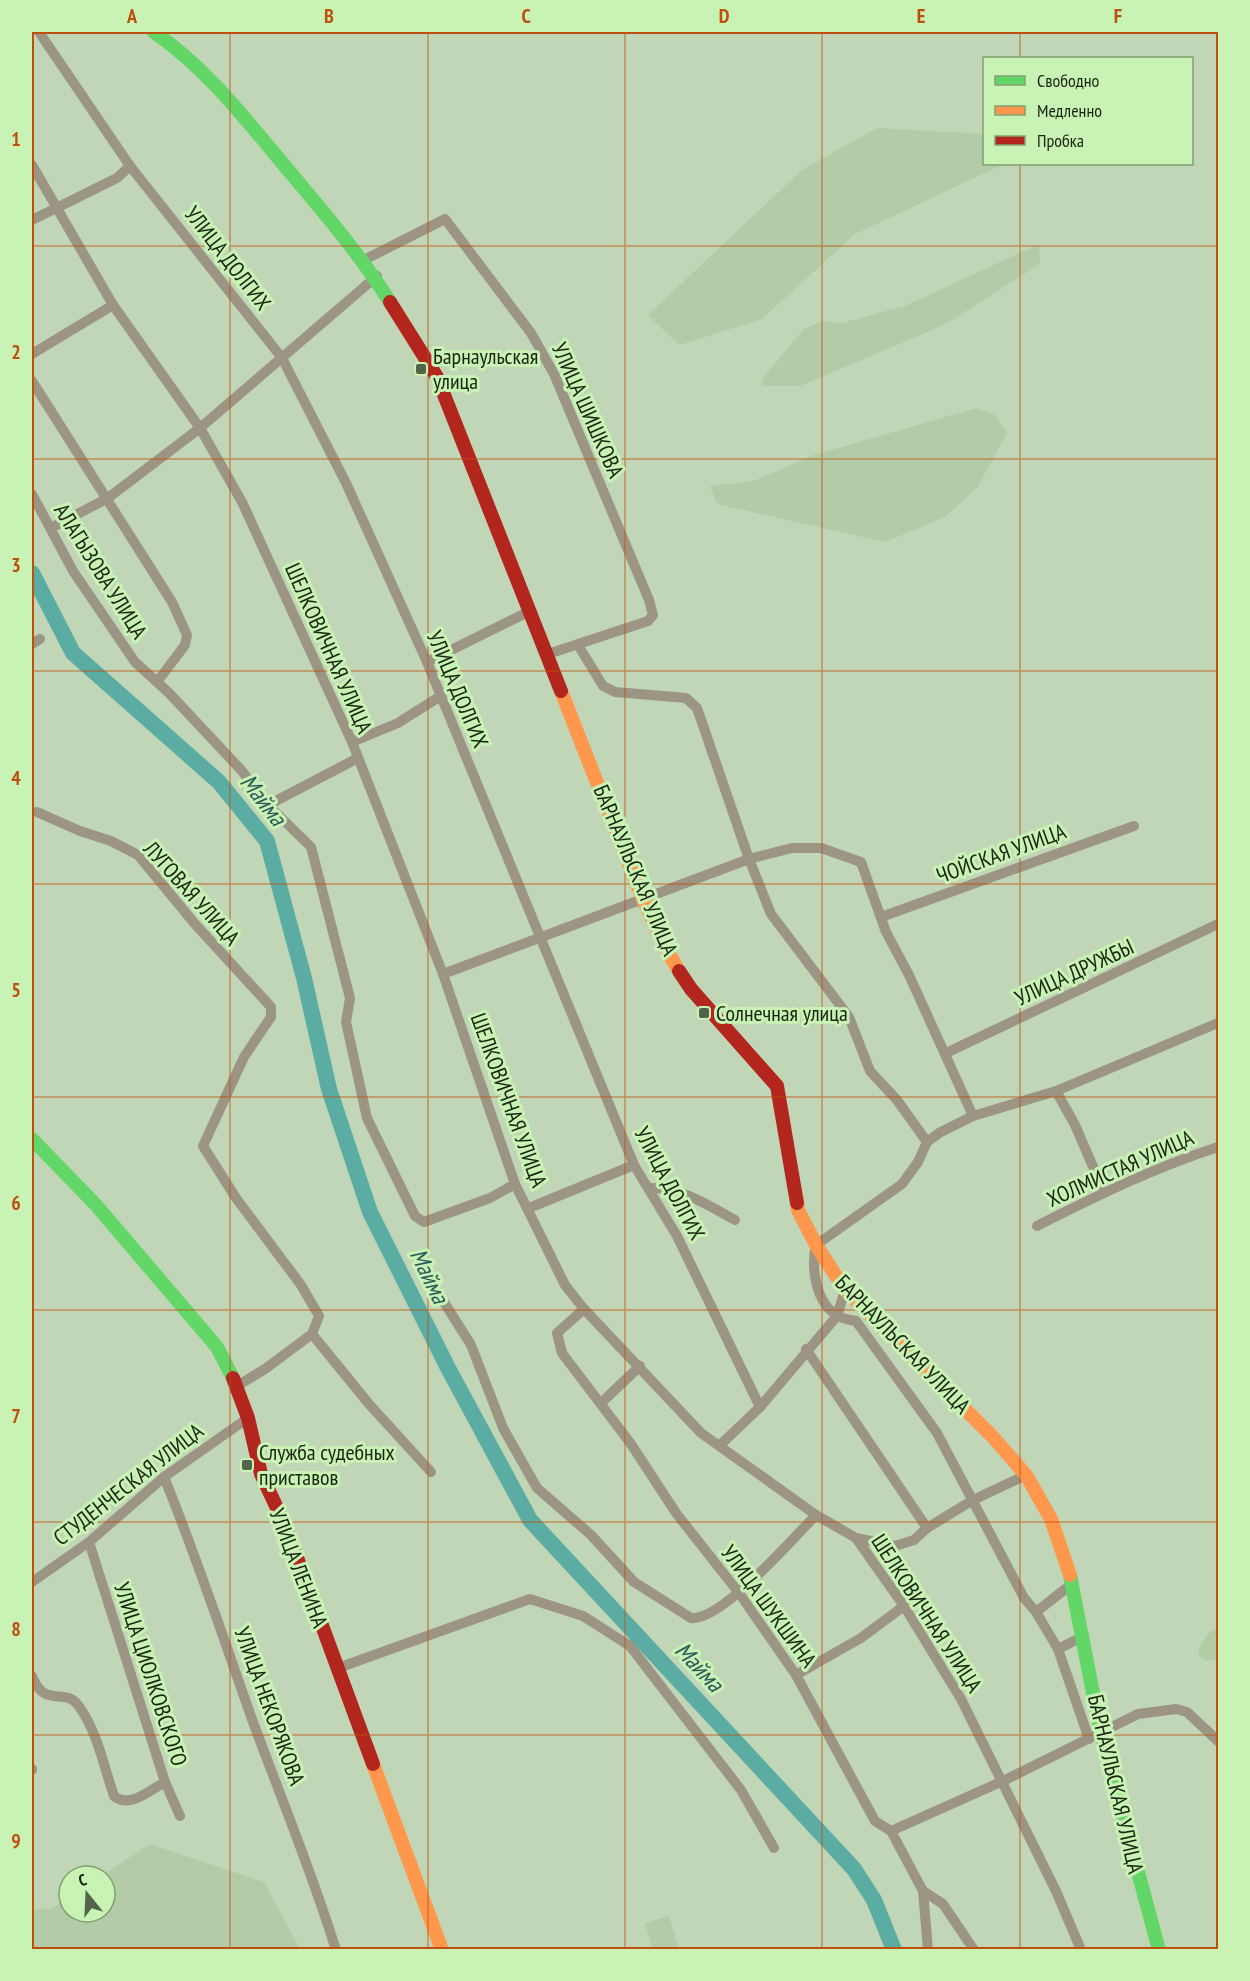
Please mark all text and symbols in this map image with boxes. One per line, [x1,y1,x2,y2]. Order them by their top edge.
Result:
text: A [126,3,138,29]
text: B [324,3,334,29]
text: C [521,3,531,29]
text: D [719,3,730,29]
text: E [917,3,925,29]
text: F [1114,3,1122,29]
legend [983,57,1193,165]
text: Свободно [1037,69,1100,92]
text: Медленно [1037,99,1102,122]
text: 1 [11,126,21,152]
text: Пробка [1037,129,1084,152]
street label: УЛИЦА ДОЛГИХ [179,200,277,316]
street label: УЛИЦА ШИШКОВА [546,338,631,483]
text: 2 [11,339,21,365]
place label: Барнаульская улица [433,342,538,395]
marker: Барнаульская улица [414,362,428,376]
street label: АЛАГЫЗОВА УЛИЦА [48,498,154,644]
text: 3 [11,552,21,578]
street label: ШЕЛКОВИЧНАЯ УЛИЦА [279,559,379,738]
street label: УЛИЦА ДОЛГИХ [421,626,495,752]
text: 4 [11,765,21,791]
water label: Майма [233,767,294,833]
street label: БАРНАУЛЬСКАЯ УЛИЦА [587,780,685,960]
street label: ЧОЙСКАЯ УЛИЦА [932,816,1070,889]
street label: ЛУГОВАЯ УЛИЦА [137,834,247,951]
street label: УЛИЦА ДРУЖБЫ [1010,932,1138,1012]
text: 5 [11,977,21,1003]
place label: Солнечная улица [716,999,848,1027]
marker: Солнечная улица [697,1006,711,1020]
street label: ШЕЛКОВИЧНАЯ УЛИЦА [465,1009,554,1191]
street label: УЛИЦА ДОЛГИХ [628,1122,712,1244]
street label: ХОЛМИСТАЯ УЛИЦА [1042,1123,1198,1213]
text: 6 [11,1190,21,1216]
water label: Майма [403,1243,457,1310]
street label: БАРНАУЛЬСКАЯ УЛИЦА [829,1269,977,1420]
text: 7 [11,1403,21,1429]
street label: СТУДЕНЧЕСКАЯ УЛИЦА [47,1416,209,1551]
place label: Служба судебных приставов [259,1438,395,1491]
marker: Служба судебных приставов [240,1458,254,1472]
street label: УЛИЦА ЛЕНИНА [263,1504,335,1632]
street label: ШЕЛКОВИЧНАЯ УЛИЦА [865,1529,989,1698]
street label: УЛИЦА ШУКШИНА [715,1539,823,1673]
street label: УЛИЦА ЦИОЛКОВСКОГО [108,1579,194,1769]
text: 8 [11,1616,21,1642]
street label: УЛИЦА НЕКОРЯКОВА [228,1623,312,1790]
water label: Майма [668,1635,731,1699]
street label: БАРНАУЛЬСКАЯ УЛИЦА [1082,1692,1150,1877]
text: 9 [11,1828,21,1854]
north arrow [57,1864,117,1924]
text: С [76,1869,90,1890]

